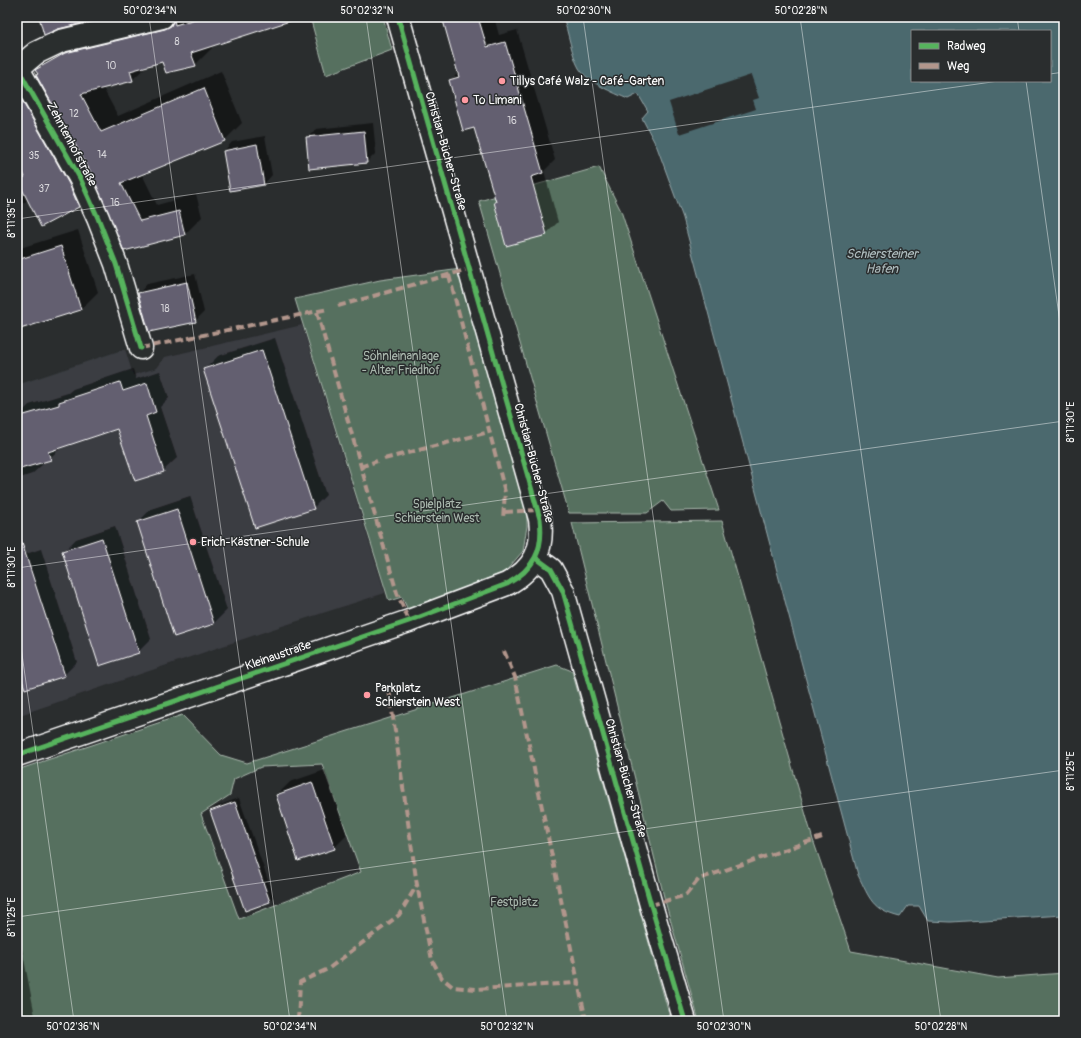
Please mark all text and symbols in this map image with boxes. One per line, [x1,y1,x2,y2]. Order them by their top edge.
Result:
text: 50°02'34"N [123,5,177,17]
text: 50°02'32"N [340,5,394,17]
text: 50°02'30"N [557,5,611,17]
text: 50°02'28"N [775,5,827,17]
legend [911,30,1051,82]
house number: 8 [174,36,180,48]
text: Radweg [947,39,985,54]
text: Weg [947,59,969,74]
house number: 10 [106,60,117,72]
place label: Tillys Café Walz - Café-Garten [510,74,664,89]
marker: Tillys Café Walz - Café-Garten [497,76,507,86]
street label: Christian-Bücher-Straße [421,90,470,212]
place label: To Limani [473,93,522,108]
marker: To Limani [460,95,470,105]
street label: Zehntenhofstraße [43,100,100,189]
house number: 12 [69,108,79,120]
house number: 16 [507,115,517,127]
house number: 14 [97,149,107,161]
house number: 35 [29,150,40,162]
house number: 37 [39,183,50,195]
house number: 16 [110,197,120,209]
text: 8°11'35"E [6,198,18,238]
water label: Schiersteiner Hafen [846,246,920,277]
house number: 18 [161,303,169,315]
park label: Söhnleinanlage - Alter Friedhof [362,349,440,378]
street label: Christian-Bücher-Straße [510,402,557,525]
text: 8°11'30"E [1065,402,1077,442]
park label: Spielplatz Schierstein West [394,497,480,526]
place label: Erich-Kästner-Schule [201,535,309,550]
marker: Erich-Kästner-Schule [188,537,198,547]
text: 8°11'30"E [6,547,18,587]
street label: Kleinaustraße [243,637,313,674]
place label: Parkplatz Schierstein West [375,681,460,710]
marker: Parkplatz Schierstein West [362,690,372,700]
street label: Christian-Bücher-Straße [601,717,650,839]
text: 8°11'25"E [1065,751,1077,791]
park label: Festplatz [490,895,538,910]
text: 8°11'25"E [6,897,18,937]
text: 50°02'36"N [46,1021,100,1033]
text: 50°02'34"N [263,1021,317,1033]
text: 50°02'32"N [480,1021,534,1033]
text: 50°02'30"N [697,1021,751,1033]
text: 50°02'28"N [915,1021,967,1033]

